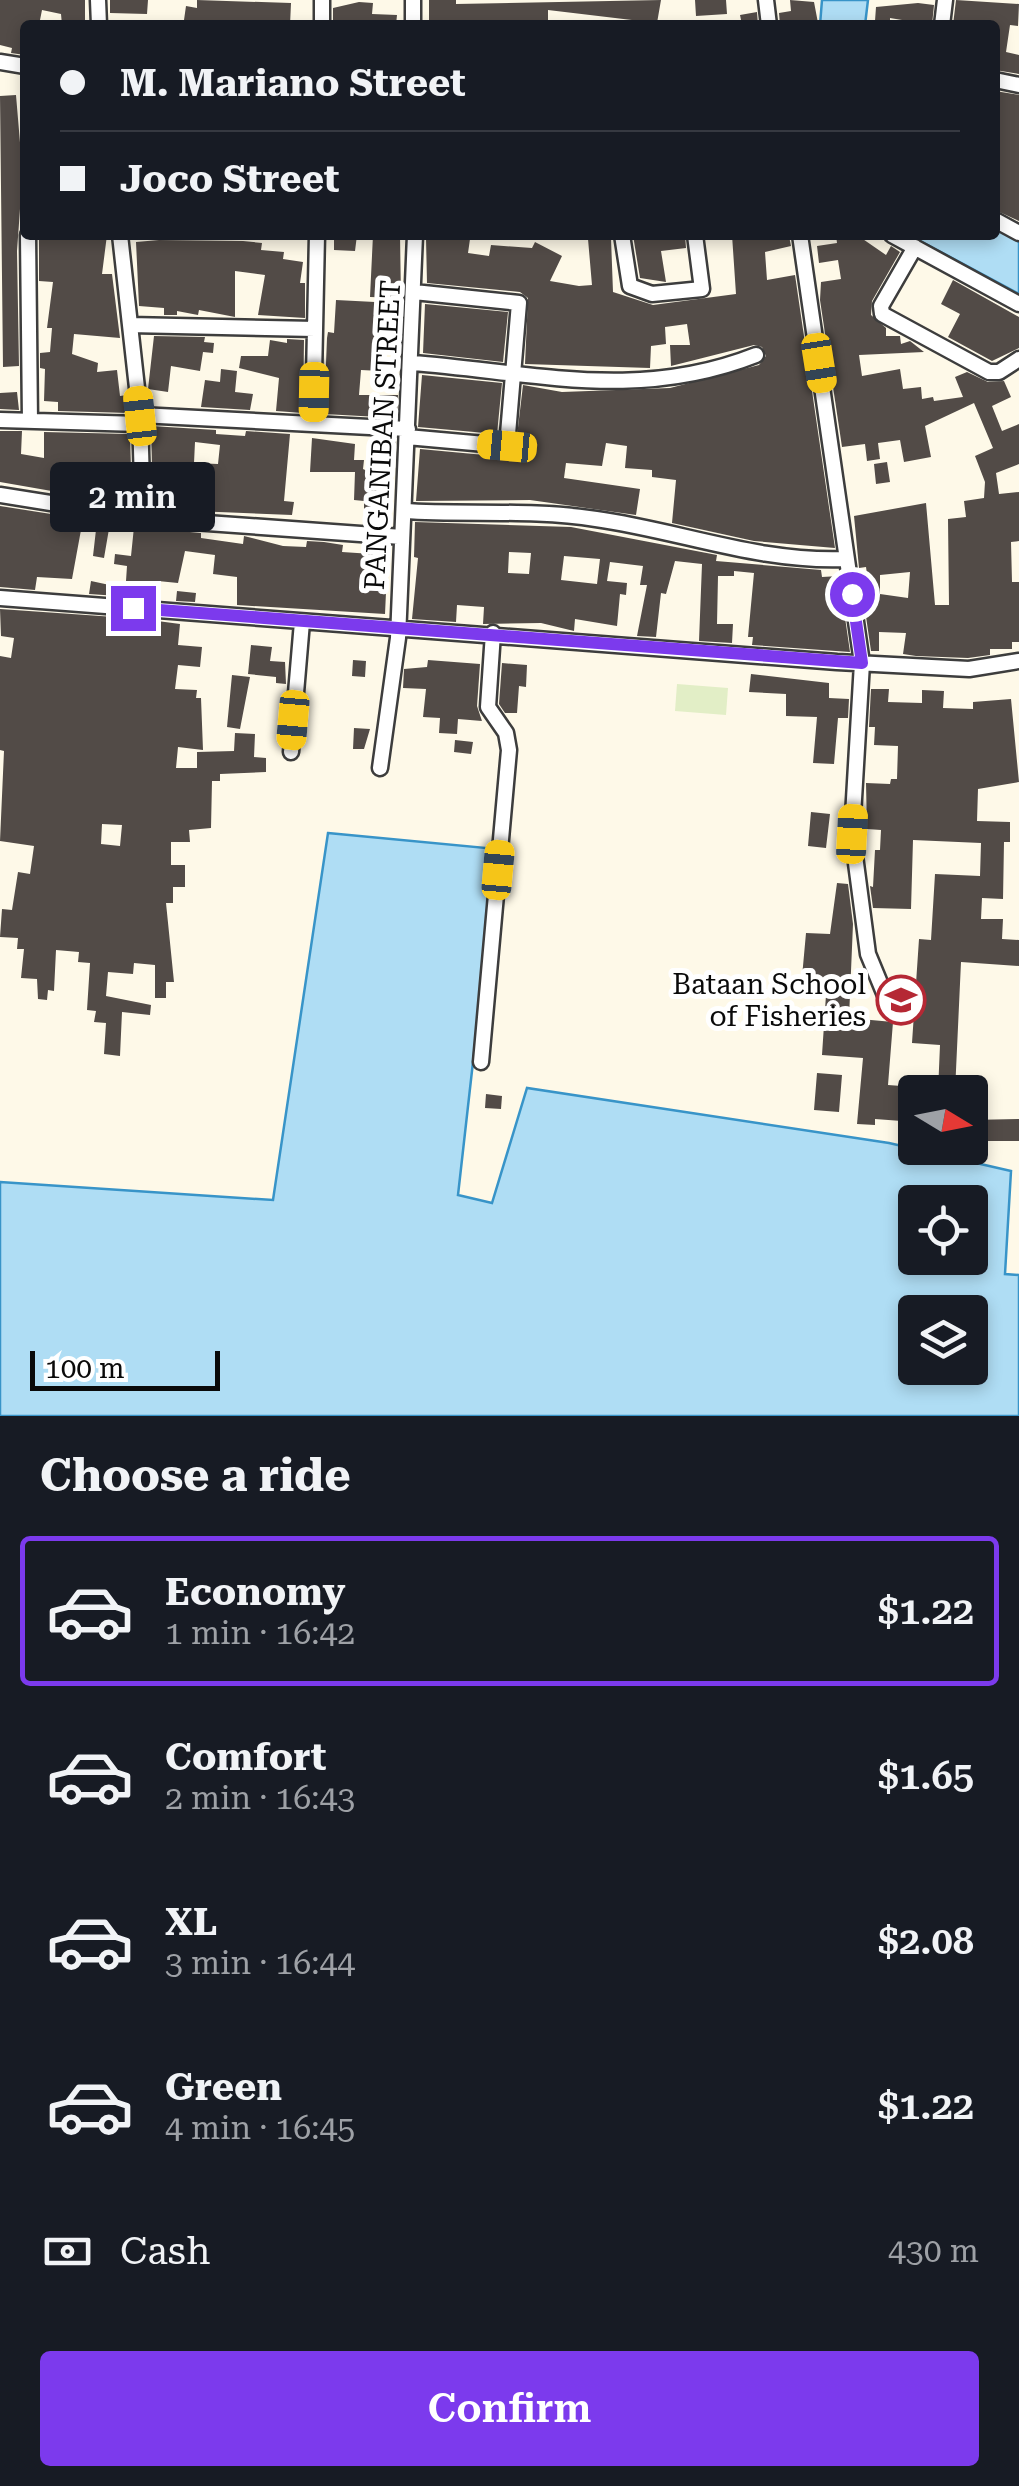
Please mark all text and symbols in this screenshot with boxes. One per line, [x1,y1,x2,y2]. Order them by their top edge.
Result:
text: M. Mariano Street [120,61,466,105]
text: Joco Street [120,157,339,201]
street label: PANGANIBAN STREET [358,279,407,591]
car [799,331,839,395]
car [298,362,330,422]
car [122,385,158,447]
car [476,428,538,464]
callout: 2 min [51,463,216,533]
text: 2 min [88,478,177,516]
route start [830,572,875,617]
route end [111,586,156,631]
car [275,689,311,751]
car [835,803,869,865]
car [480,839,516,901]
place label: Bataan School of Fisheries [672,968,866,1033]
school or university icon: Bataan School of Fisheries [875,974,927,1026]
north arrow [898,1075,988,1165]
map controls [898,1075,988,1385]
button: locate [898,1185,988,1275]
button: layers [898,1295,988,1385]
scale bar [30,1346,220,1390]
text: 100 m [45,1352,125,1385]
text: Choose a ride [40,1449,351,1502]
icon: car [45,1566,135,1656]
text: Economy [165,1570,345,1614]
text: $1.22 [878,1589,974,1633]
text: 1 min · 16:42 [165,1614,355,1652]
icon: car [45,1731,135,1821]
text: Comfort [165,1735,326,1779]
text: $1.65 [878,1754,974,1798]
text: 2 min · 16:43 [165,1779,355,1817]
icon: car [45,1896,135,1986]
text: XL [165,1900,217,1944]
text: $2.08 [878,1919,974,1963]
text: 3 min · 16:44 [165,1944,355,1982]
icon: car [45,2061,135,2151]
text: Green [165,2065,282,2109]
text: $1.22 [878,2084,974,2128]
text: 4 min · 16:45 [165,2109,355,2147]
icon: cash [40,2224,95,2279]
text: Cash [120,2229,210,2273]
text: 430 m [888,2232,979,2270]
button: Confirm [40,2351,979,2466]

